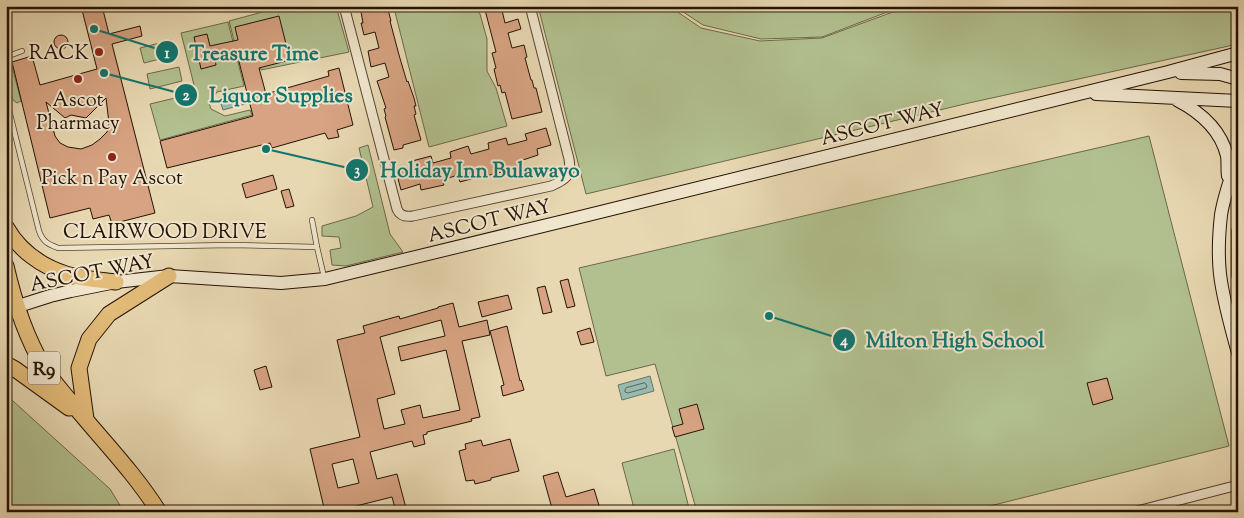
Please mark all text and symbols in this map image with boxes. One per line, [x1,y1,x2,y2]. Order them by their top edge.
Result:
callout: Treasure Time [154,34,329,70]
place label: RACK [29,40,90,69]
text: Treasure Time [189,40,319,70]
text: 1 [164,44,170,65]
marker: RACK [93,46,105,58]
marker: Ascot Pharmacy [72,73,84,85]
callout: Liquor Supplies [174,77,362,113]
text: Liquor Supplies [209,82,353,112]
text: 2 [182,86,190,107]
place label: Ascot Pharmacy [36,87,120,139]
street label: ASCOT WAY [818,96,947,155]
marker: Pick n Pay Ascot [106,151,118,163]
callout: Holiday Inn Bulawayo [345,152,589,188]
text: Holiday Inn Bulawayo [380,157,580,187]
text: 3 [354,161,360,182]
place label: Pick n Pay Ascot [41,165,183,194]
street label: ASCOT WAY [425,193,554,252]
street label: CLAIRWOOD DRIVE [63,219,267,248]
street label: ASCOT WAY [28,248,157,301]
callout: Milton High School [831,322,1055,358]
text: Milton High School [866,327,1045,357]
text: 4 [839,331,848,352]
road number: R9 [28,352,60,384]

